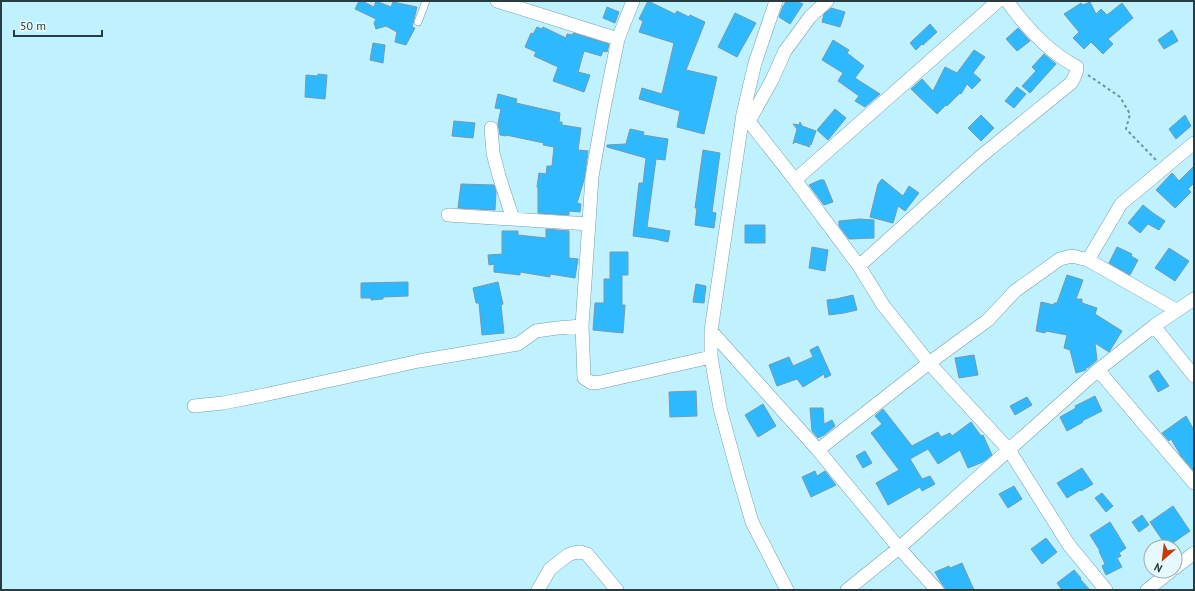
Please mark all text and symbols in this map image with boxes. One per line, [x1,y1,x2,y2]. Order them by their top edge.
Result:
scale bar [14,12,102,38]
text: 50 m [20,18,46,33]
north arrow [1143,539,1183,579]
text: N [1152,560,1165,576]

